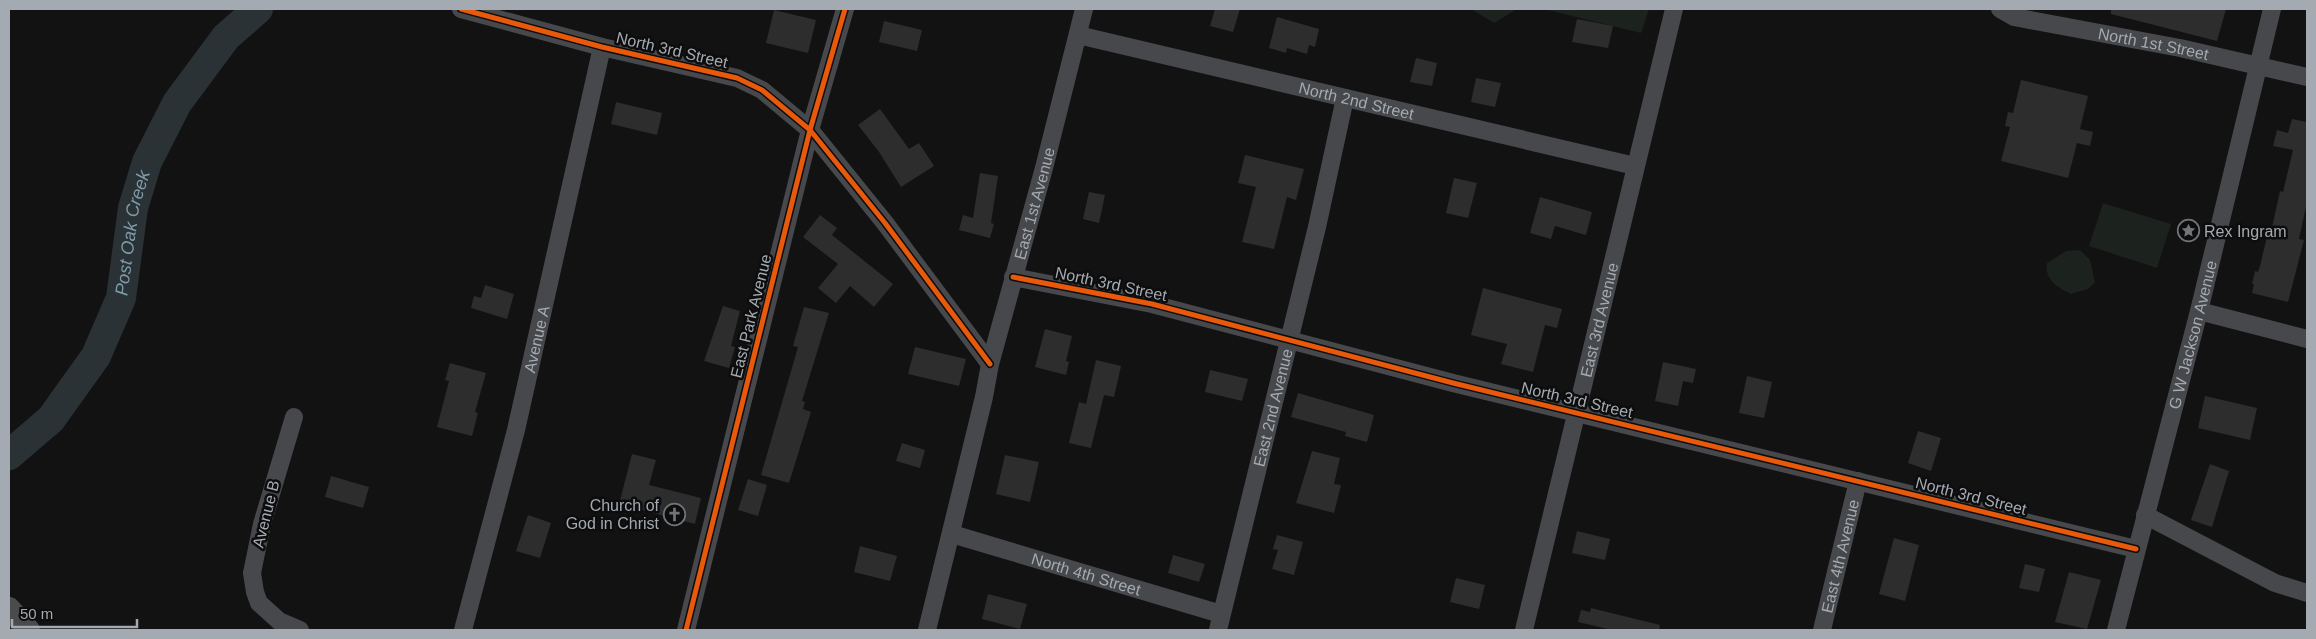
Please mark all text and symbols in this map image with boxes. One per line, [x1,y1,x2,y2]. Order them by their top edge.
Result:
street label: North 1st Street [2097,24,2211,63]
street label: North 3rd Street [615,29,730,71]
street label: North 2nd Street [1297,79,1416,122]
street label: East 1st Avenue [1011,145,1057,261]
water label: Post Oak Creek [111,167,154,297]
place icon: Rex Ingram [2176,219,2200,243]
place label: Rex Ingram [2204,223,2287,240]
street label: East Park Avenue [727,252,775,380]
street label: G W Jackson Avenue [2165,259,2219,411]
street label: East 3rd Avenue [1577,261,1621,379]
street label: North 3rd Street [1054,264,1169,304]
street label: Avenue A [521,304,552,374]
street label: East 2nd Avenue [1250,347,1295,468]
street label: North 3rd Street [1520,379,1635,421]
street label: North 3rd Street [1914,474,2029,518]
street label: Avenue B [249,478,283,550]
place label: Church of God in Christ [566,497,660,532]
street label: East 4th Avenue [1818,498,1862,615]
church icon: Church of God in Christ [663,502,687,526]
street label: North 4th Street [1030,550,1143,598]
scale bar [12,596,138,628]
text: 50 m [20,605,53,622]

